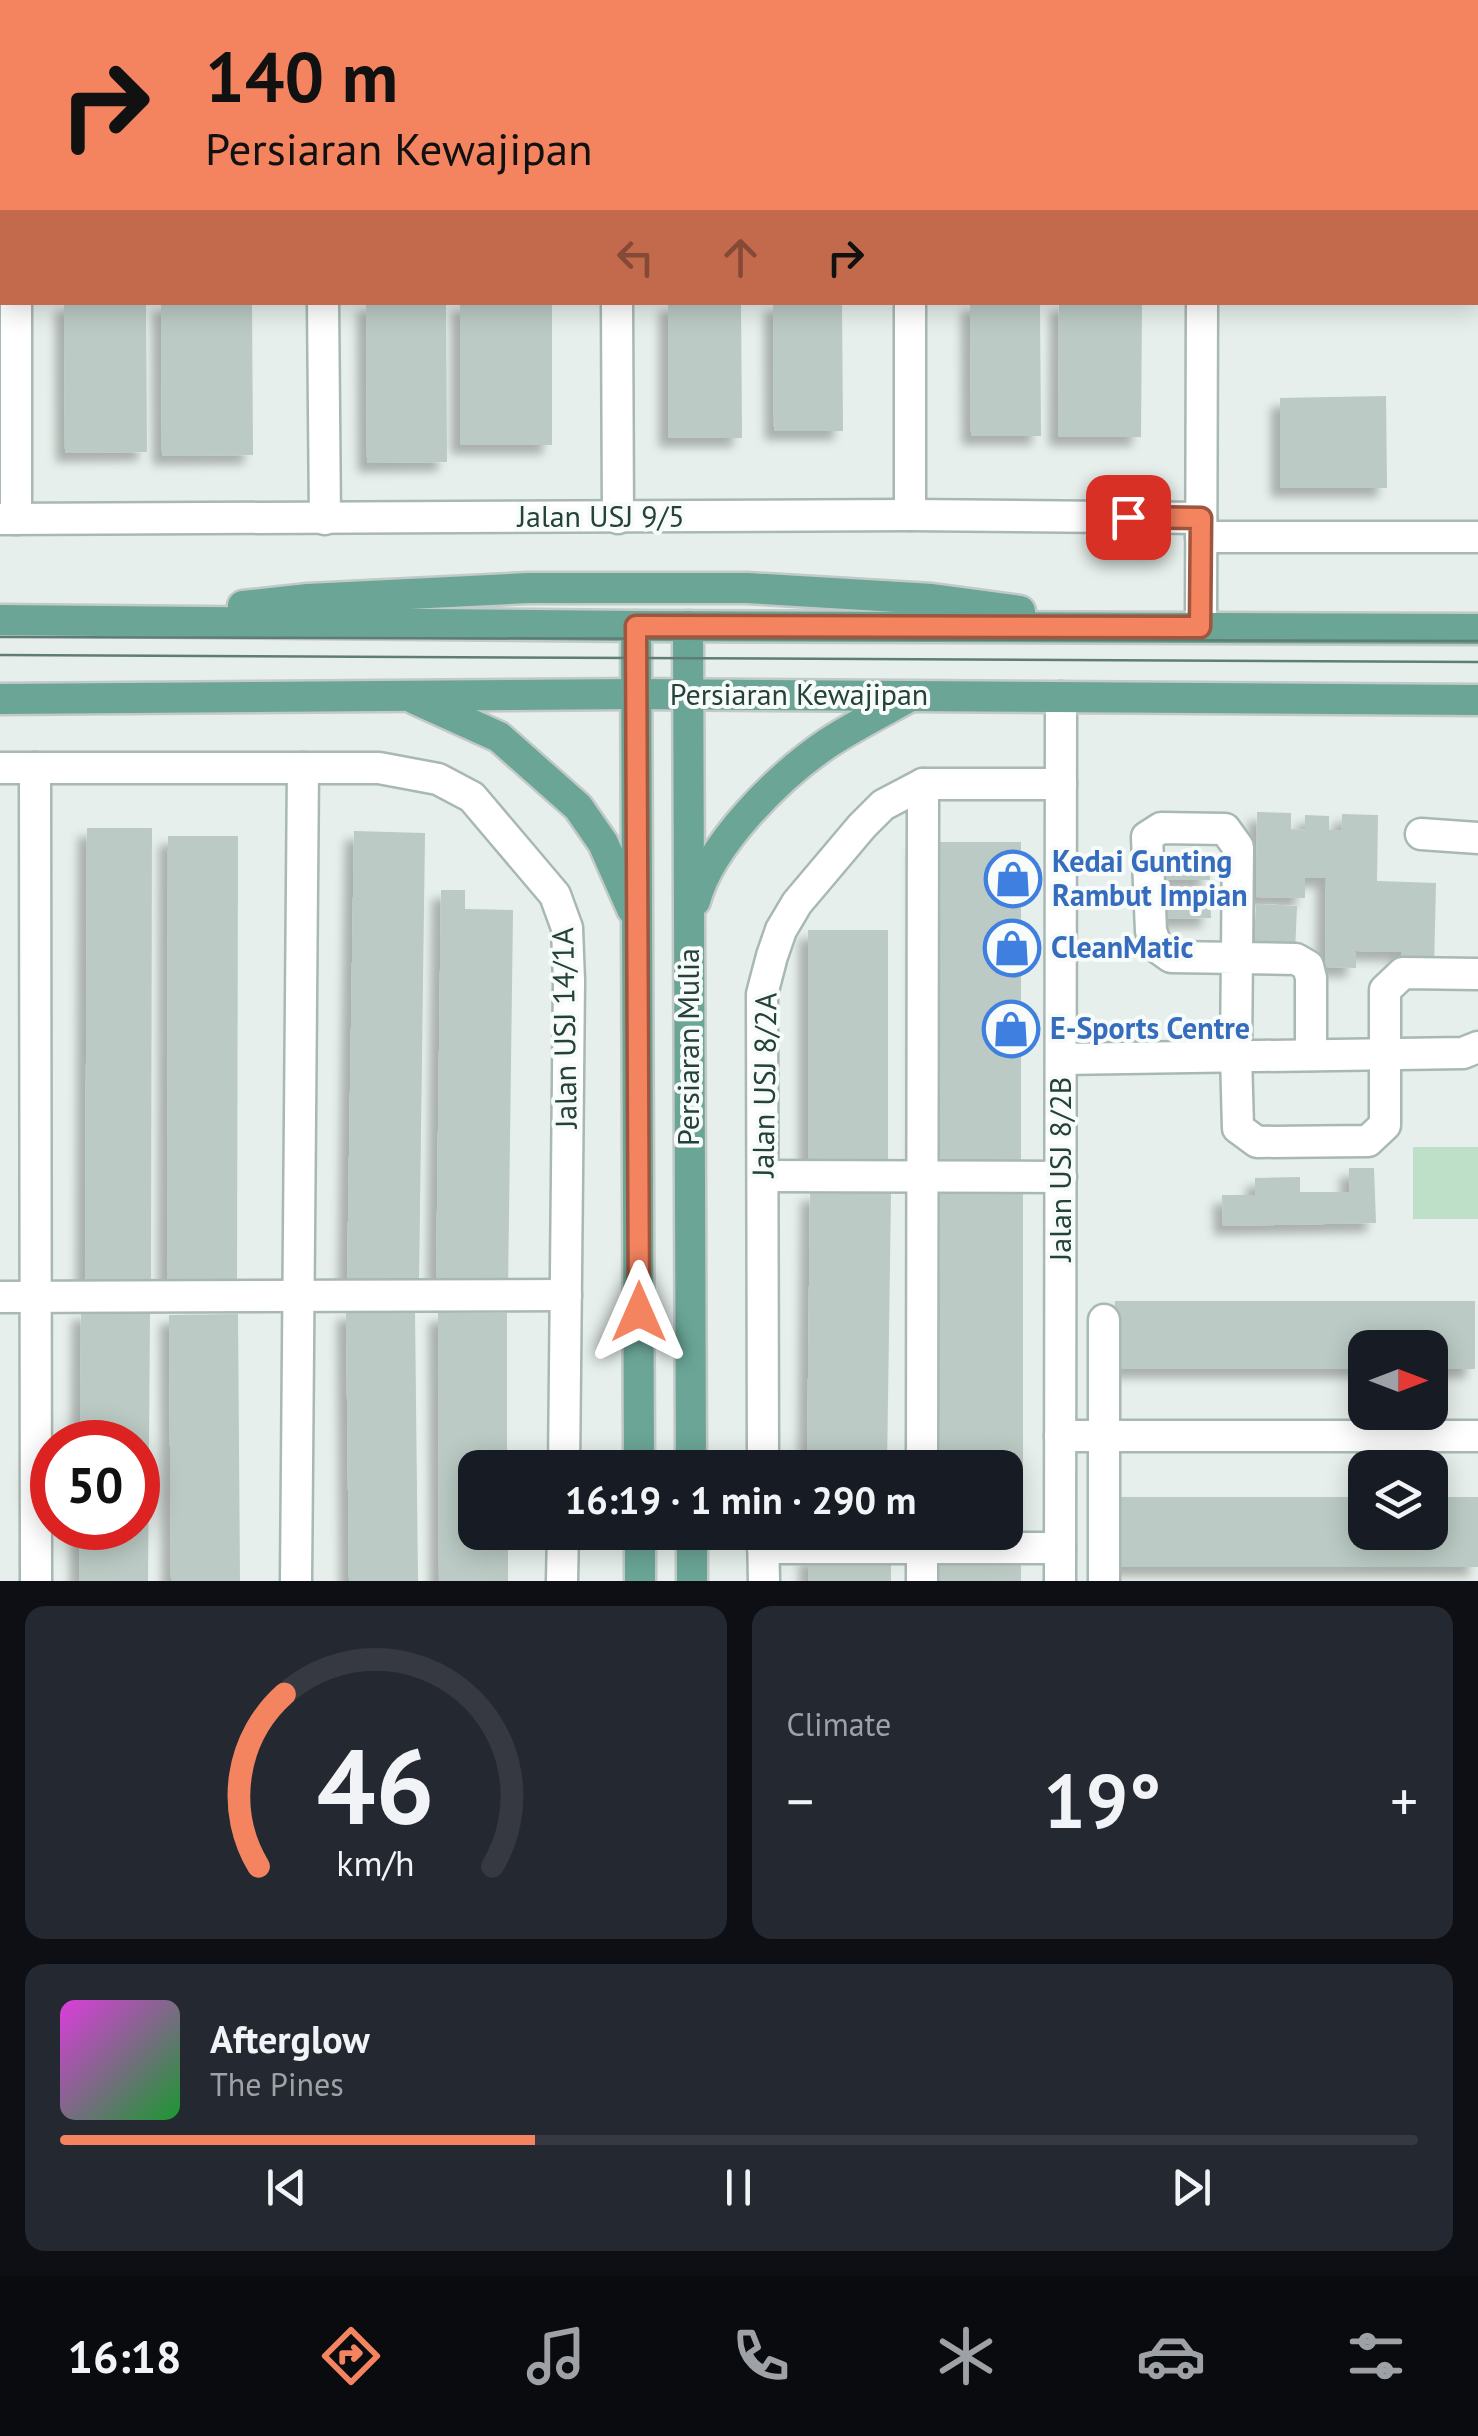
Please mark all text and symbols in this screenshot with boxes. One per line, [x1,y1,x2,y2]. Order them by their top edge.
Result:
text: 140 m [205,31,398,121]
icon: right [40,40,170,170]
text: Persiaran Kewajipan [205,119,593,177]
icon: left [608,230,663,285]
icon: ahead [713,230,768,285]
icon: right [818,230,873,285]
pin [1086,475,1171,560]
icon: arrive [1101,490,1156,545]
street label: Jalan USJ 9/5 [515,496,685,535]
street label: Persiaran Kewajipan [670,674,928,713]
place label: Kedai Gunting Rambut Impian [1052,841,1248,914]
shop icon: Kedai Gunting Rambut Impian [983,849,1043,909]
shop icon: CleanMatic [982,918,1042,978]
street label: Jalan USJ 14/1A [542,927,585,1131]
place label: CleanMatic [1051,927,1193,966]
street label: Persiaran Mulia [668,948,707,1146]
street label: Jalan USJ 8/2A [742,992,785,1180]
shop icon: E-Sports Centre [981,999,1041,1059]
place label: E-Sports Centre [1050,1008,1250,1047]
street label: Jalan USJ 8/2B [1040,1077,1079,1263]
position arrow [587,1260,691,1364]
north arrow [1348,1330,1448,1430]
map controls [1348,1330,1448,1550]
speed limit sign: 50 [30,1420,160,1550]
button: layers [1348,1450,1448,1550]
text: 16:19 · 1 min · 290 m [565,1475,916,1524]
text: Climate [787,1703,891,1745]
text: 46 [317,1718,435,1853]
text: 19° [1043,1752,1161,1849]
text: − [787,1765,814,1836]
text: + [1390,1765,1418,1836]
text: km/h [337,1840,415,1886]
text: Afterglow [210,2014,370,2063]
text: The Pines [210,2063,344,2105]
icon: previous [259,2160,314,2215]
icon: pause [711,2160,766,2215]
icon: next [1164,2160,1219,2215]
icon: directions [316,2321,386,2391]
icon: music [521,2321,591,2391]
icon: phone [726,2321,796,2391]
icon: climate [931,2321,1001,2391]
icon: car [1136,2321,1206,2391]
icon: filters [1341,2321,1411,2391]
text: 16:18 [67,2327,182,2385]

